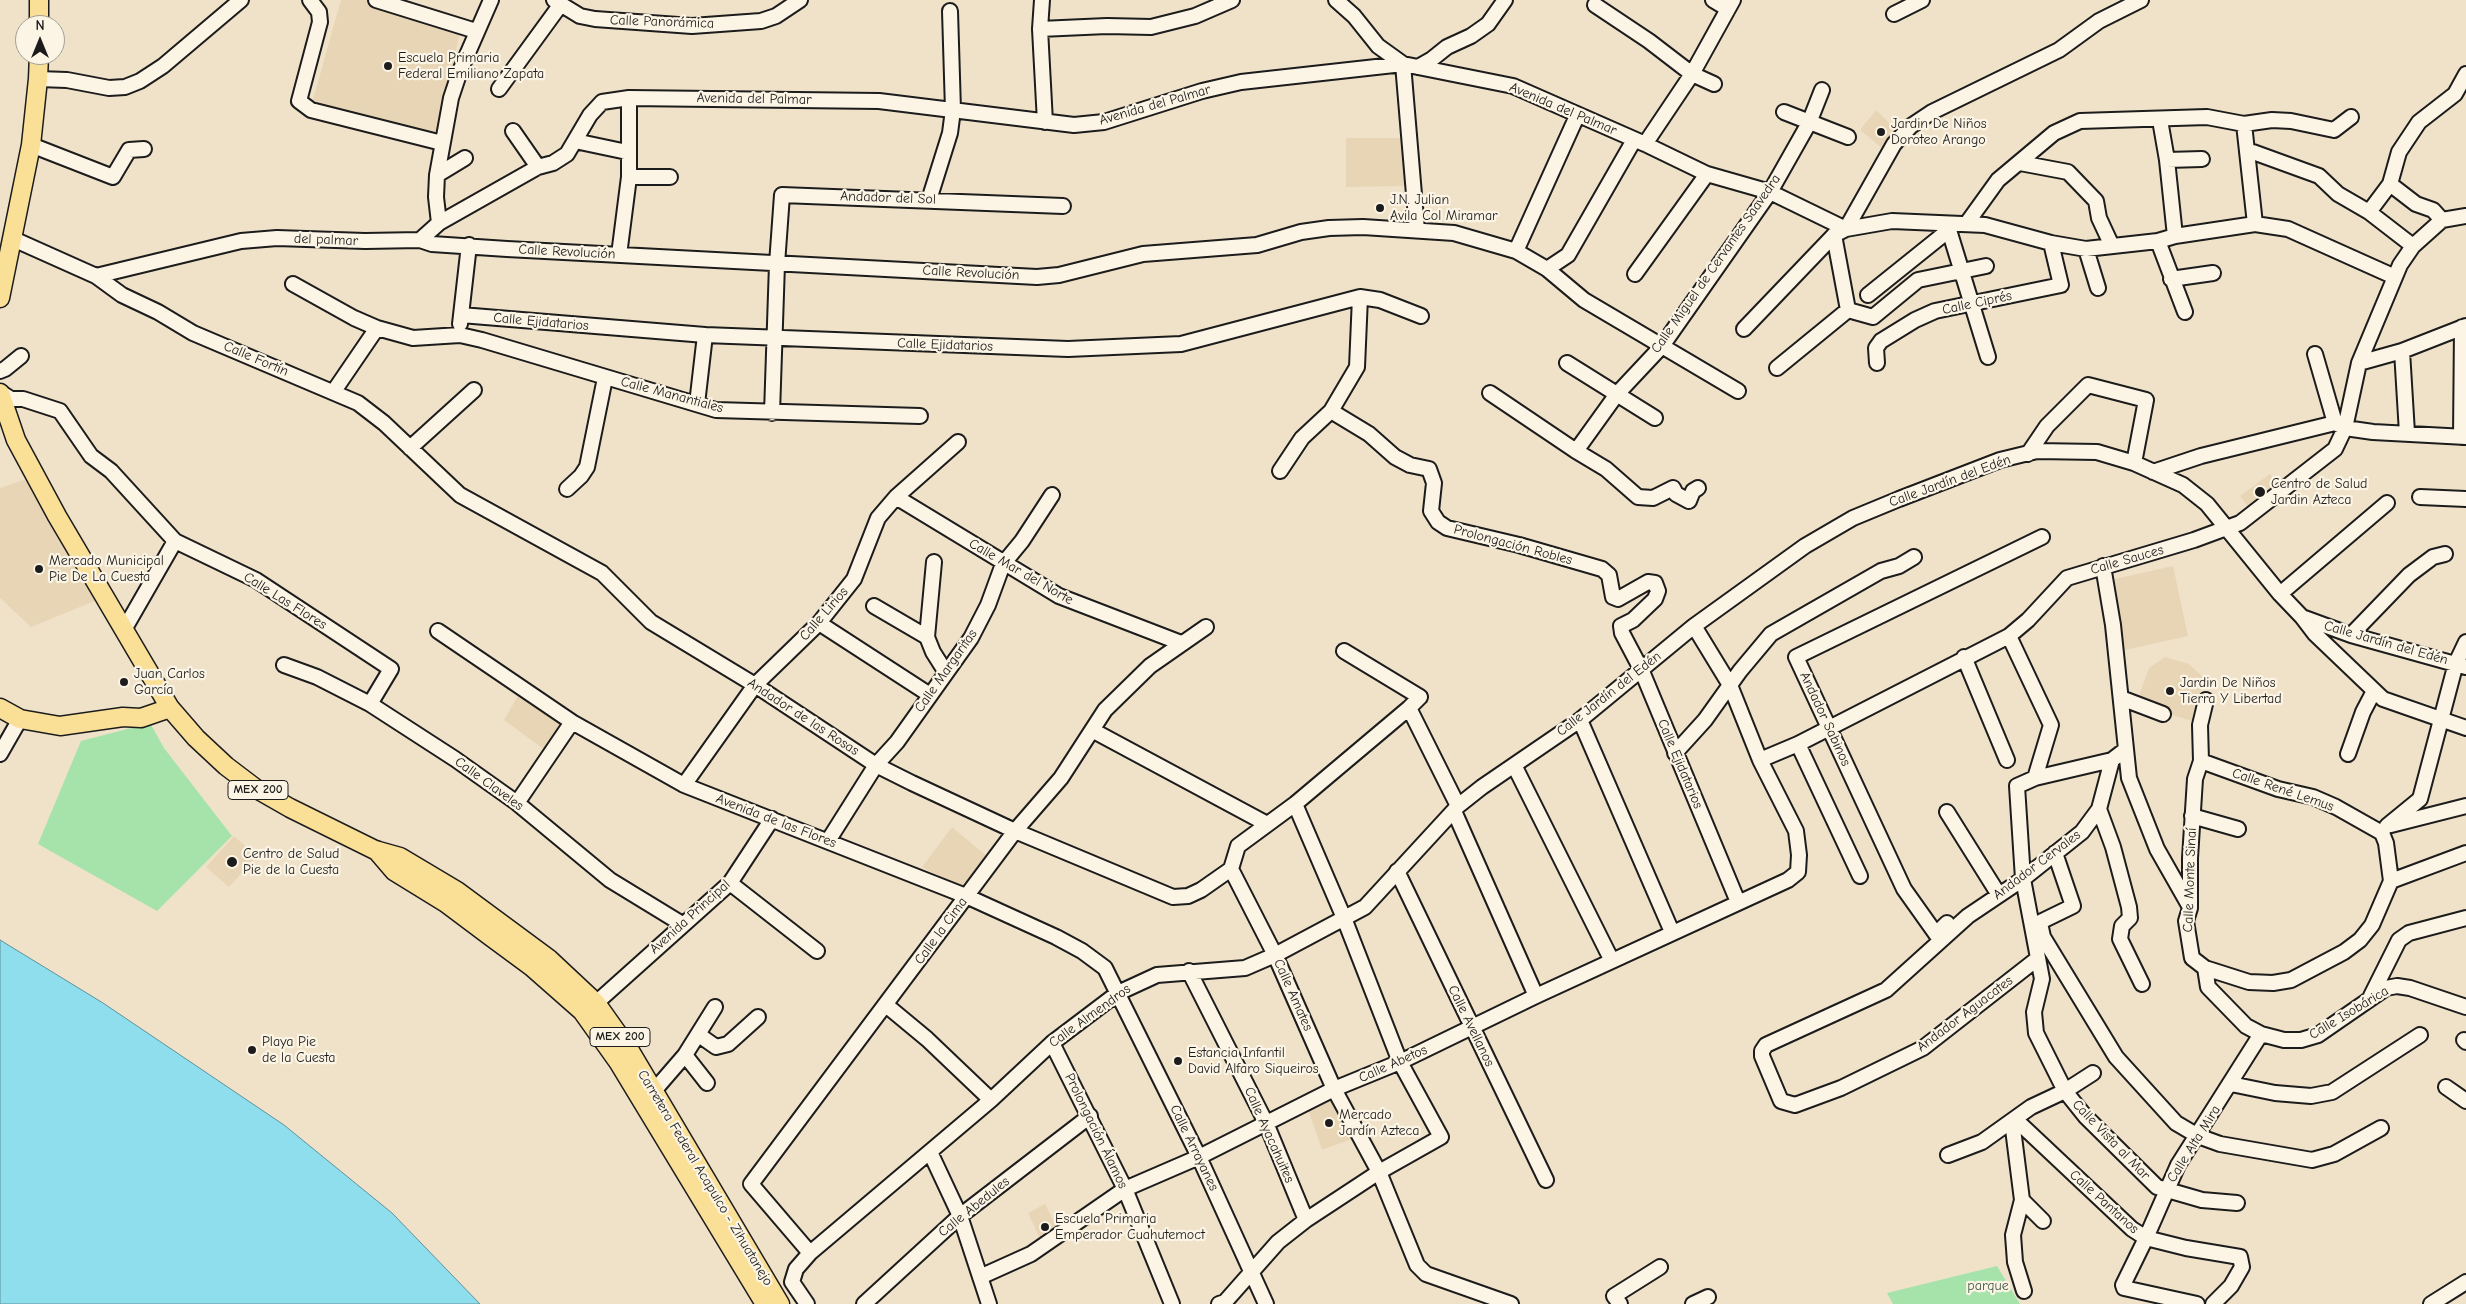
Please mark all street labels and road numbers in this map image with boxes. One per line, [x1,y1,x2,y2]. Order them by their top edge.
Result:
street label: Calle Panorámica [610,12,714,32]
street label: Avenida del Palmar [1507,79,1619,139]
street label: Avenida del Palmar [1097,81,1213,129]
street label: Avenida del Palmar [696,90,812,108]
street label: Calle Miguel de Cervantes Saavedra [1648,171,1784,357]
street label: Andador del Sol [840,188,936,208]
street label: del palmar [294,230,358,250]
street label: Calle Revolución [518,241,616,263]
street label: Calle Revolución [922,262,1020,284]
street label: Calle Ciprés [1941,287,2013,319]
street label: Calle Ejidatarios [493,309,589,335]
street label: Calle Ejidatarios [897,335,993,355]
street label: Calle Fortín [221,338,291,380]
street label: Calle Manantiales [619,373,725,417]
street label: Calle Jardín del Edén [1887,451,2013,511]
street label: Prolongación Robles [1452,521,1574,569]
street label: Calle Mar del Norte [966,535,1076,609]
street label: Calle Sauces [2088,542,2166,578]
street label: Calle Las Flores [240,569,330,633]
street label: Calle Lirios [796,584,852,644]
street label: Calle Jardín del Edén [2322,617,2450,669]
street label: Calle Margaritas [911,626,981,716]
street label: Calle Jardín del Edén [1553,648,1665,740]
street label: Andador Sabinos [1796,669,1854,769]
street label: Andador de las Rosas [744,675,862,759]
street label: Calle Ejidatarios [1654,717,1706,811]
street label: Calle Claveles [451,753,527,815]
street label: Calle René Lemus [2230,765,2336,815]
road number: MEX 200 [228,780,288,800]
street label: Avenida de las Flores [713,790,839,852]
street label: Andador Cervales [1990,827,2084,903]
street label: Calle Monte Sinaí [2180,827,2200,933]
street label: Avenida Principal [646,876,734,958]
street label: Calle la Cima [911,894,971,968]
street label: Calle Amates [1270,956,1316,1034]
street label: Andador Aguacates [1914,972,2016,1056]
street label: Calle Almendros [1046,981,1134,1051]
street label: Calle Avellanos [1444,983,1498,1069]
street label: Calle Isobárica [2306,983,2392,1043]
road number: MEX 200 [590,1028,650,1046]
street label: Calle Abetos [1356,1041,1430,1087]
street label: Carretera Federal Acapulco - Zihuatanejo [634,1067,776,1289]
street label: Prolongación Álamos [1061,1071,1131,1191]
street label: Calle Ayacahuites [1240,1084,1298,1186]
street label: Calle Vista al Mar [2068,1096,2154,1184]
street label: Calle Arrayanes [1166,1102,1222,1194]
street label: Calle Alta Mira [2164,1102,2224,1186]
street label: Calle Pantanos [2066,1166,2142,1238]
street label: Calle Abedules [935,1173,1013,1241]

